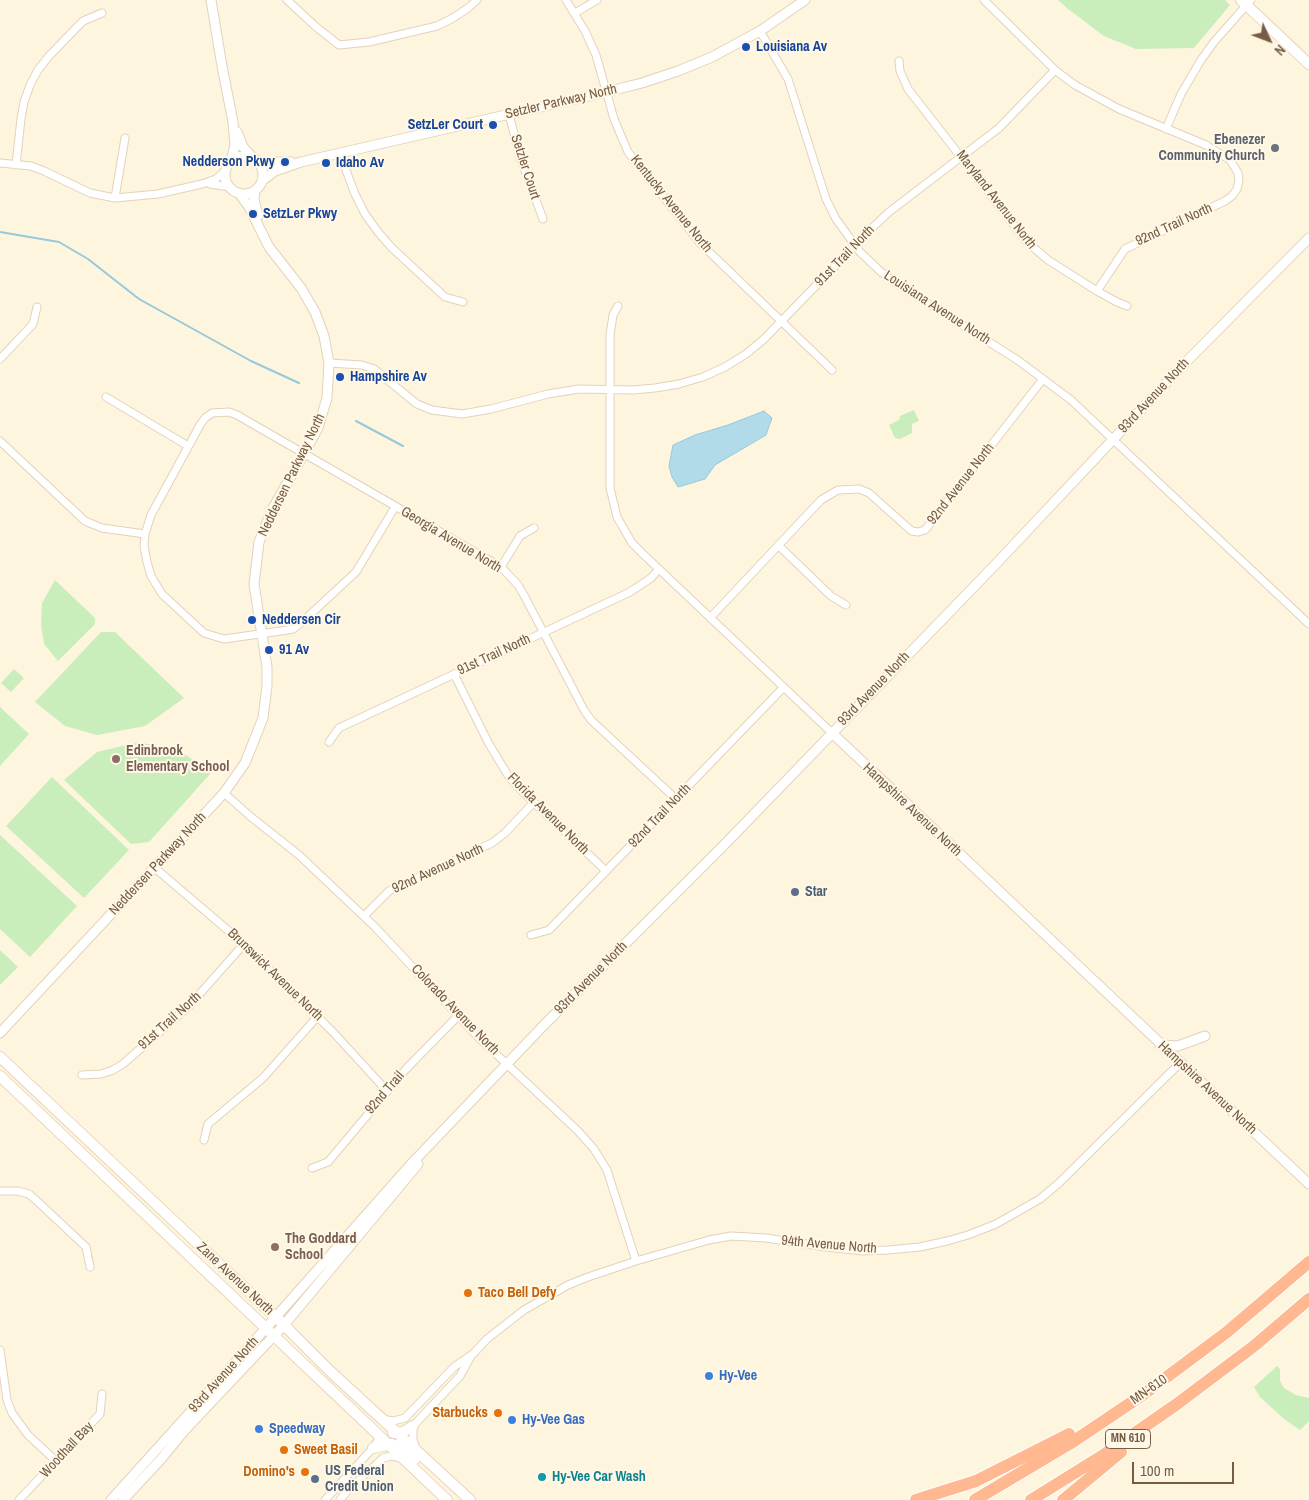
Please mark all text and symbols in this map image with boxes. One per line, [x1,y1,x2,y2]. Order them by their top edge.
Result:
north arrow [1244,15,1294,65]
place label: Louisiana Av [756,39,827,55]
marker: Louisiana Av [740,41,752,53]
text: N [1271,41,1289,59]
street label: Setzler Parkway North [503,81,619,123]
place label: SetzLer Court [408,117,483,133]
marker: SetzLer Court [487,119,499,131]
place label: Ebenezer Community Church [1158,132,1265,164]
street label: Setzler Court [507,133,543,201]
marker: Ebenezer Community Church [1269,142,1281,154]
street label: Maryland Avenue North [952,147,1040,253]
street label: Kentucky Avenue North [627,152,715,256]
place label: Nedderson Pkwy [182,154,275,170]
place label: Idaho Av [336,155,384,171]
marker: Nedderson Pkwy [279,156,291,168]
marker: Idaho Av [320,157,332,169]
street label: 92nd Trail North [1133,200,1215,250]
place label: SetzLer Pkwy [263,206,337,222]
marker: SetzLer Pkwy [247,208,259,220]
street label: 91st Trail North [812,222,878,290]
street label: Louisiana Avenue North [881,267,993,349]
street label: 93rd Avenue North [1115,355,1193,437]
place label: Hampshire Av [350,369,427,385]
marker: Hampshire Av [334,371,346,383]
street label: Neddersen Parkway North [255,411,329,539]
street label: 92nd Avenue North [924,440,998,528]
street label: Georgia Avenue North [398,503,504,577]
place label: Neddersen Cir [262,612,340,628]
marker: Neddersen Cir [246,614,258,626]
street label: 91st Trail North [455,631,533,679]
place label: 91 Av [279,642,309,658]
marker: 91 Av [263,644,275,656]
street label: 93rd Avenue North [835,649,913,729]
place label: Edinbrook Elementary School [126,743,229,776]
marker: Edinbrook Elementary School [110,753,122,765]
street label: Hampshire Avenue North [859,760,965,860]
street label: Florida Avenue North [504,770,592,858]
street label: 92nd Trail North [625,780,695,852]
street label: Neddersen Parkway North [106,809,210,919]
street label: 92nd Avenue North [390,841,486,897]
place label: Star [805,884,827,900]
marker: Star [789,886,801,898]
street label: Brunswick Avenue North [224,925,326,1025]
street label: 93rd Avenue North [551,938,631,1018]
street label: Colorado Avenue North [407,961,503,1059]
street label: 91st Trail North [135,988,205,1054]
street label: Hampshire Avenue North [1154,1038,1260,1138]
street label: 92nd Trail [362,1068,408,1118]
place label: The Goddard School [285,1231,356,1264]
street label: 94th Avenue North [781,1232,877,1258]
street label: Zane Avenue North [193,1239,277,1319]
marker: The Goddard School [269,1241,281,1253]
place label: Taco Bell Defy [478,1285,556,1301]
marker: Taco Bell Defy [462,1287,474,1299]
street label: 93rd Avenue North [186,1334,262,1416]
place label: Hy-Vee [719,1368,757,1384]
marker: Hy-Vee [703,1370,715,1382]
street label: MN-610 [1127,1371,1171,1409]
place label: Starbucks [432,1405,488,1421]
marker: Starbucks [492,1407,504,1419]
place label: Hy-Vee Gas [522,1412,585,1428]
marker: Hy-Vee Gas [506,1414,518,1426]
street label: Woodhall Bay [37,1418,97,1482]
place label: Speedway [269,1421,325,1437]
marker: Speedway [253,1423,265,1435]
road number: MN 610 [1106,1430,1150,1448]
place label: Sweet Basil [294,1442,358,1458]
marker: Sweet Basil [278,1444,290,1456]
scale bar [1134,1452,1236,1484]
text: 100 m [1140,1460,1174,1481]
place label: US Federal Credit Union [325,1463,394,1495]
place label: Domino's [243,1464,295,1480]
marker: Domino's [299,1466,311,1478]
place label: Hy-Vee Car Wash [552,1469,646,1485]
marker: Hy-Vee Car Wash [536,1471,548,1483]
marker: US Federal Credit Union [309,1473,321,1485]

